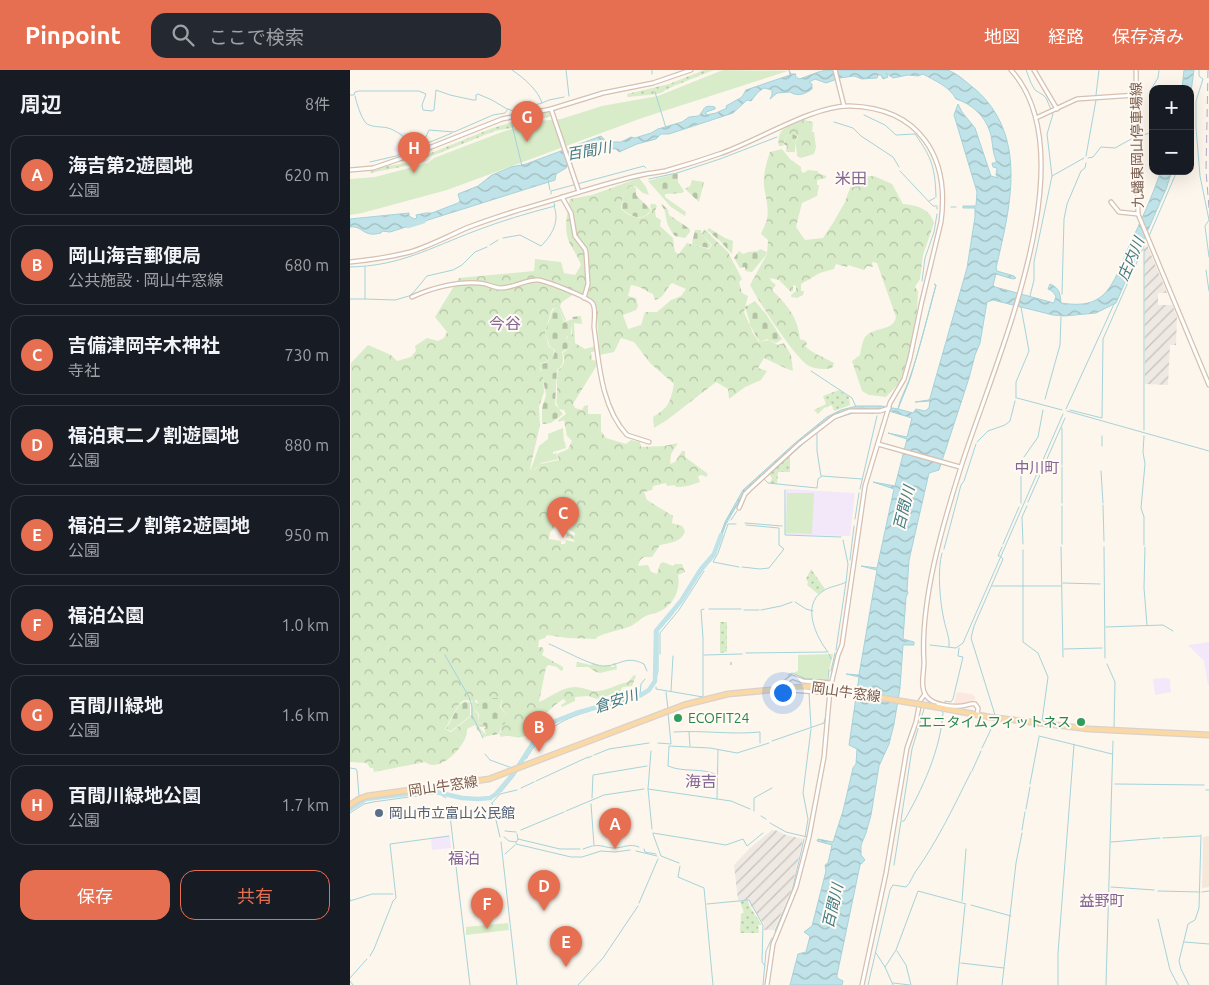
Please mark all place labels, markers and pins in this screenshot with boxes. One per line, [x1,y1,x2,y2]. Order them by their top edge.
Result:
pin: G [511,101,543,142]
pin: H [398,132,430,173]
pin: C [547,497,579,538]
place label: ECOFIT24 [688,710,750,726]
pin: B [523,711,555,752]
marker: ECOFIT24 [672,712,684,724]
place label: エニタイムフィットネス [918,714,1071,730]
marker: エニタイムフィットネス [1075,716,1087,728]
place label: 岡山市立富山公民館 [389,805,515,821]
marker: 岡山市立富山公民館 [373,807,385,819]
pin: A [599,808,631,849]
pin: D [528,870,560,911]
pin: F [471,888,503,929]
pin: E [550,926,582,967]

